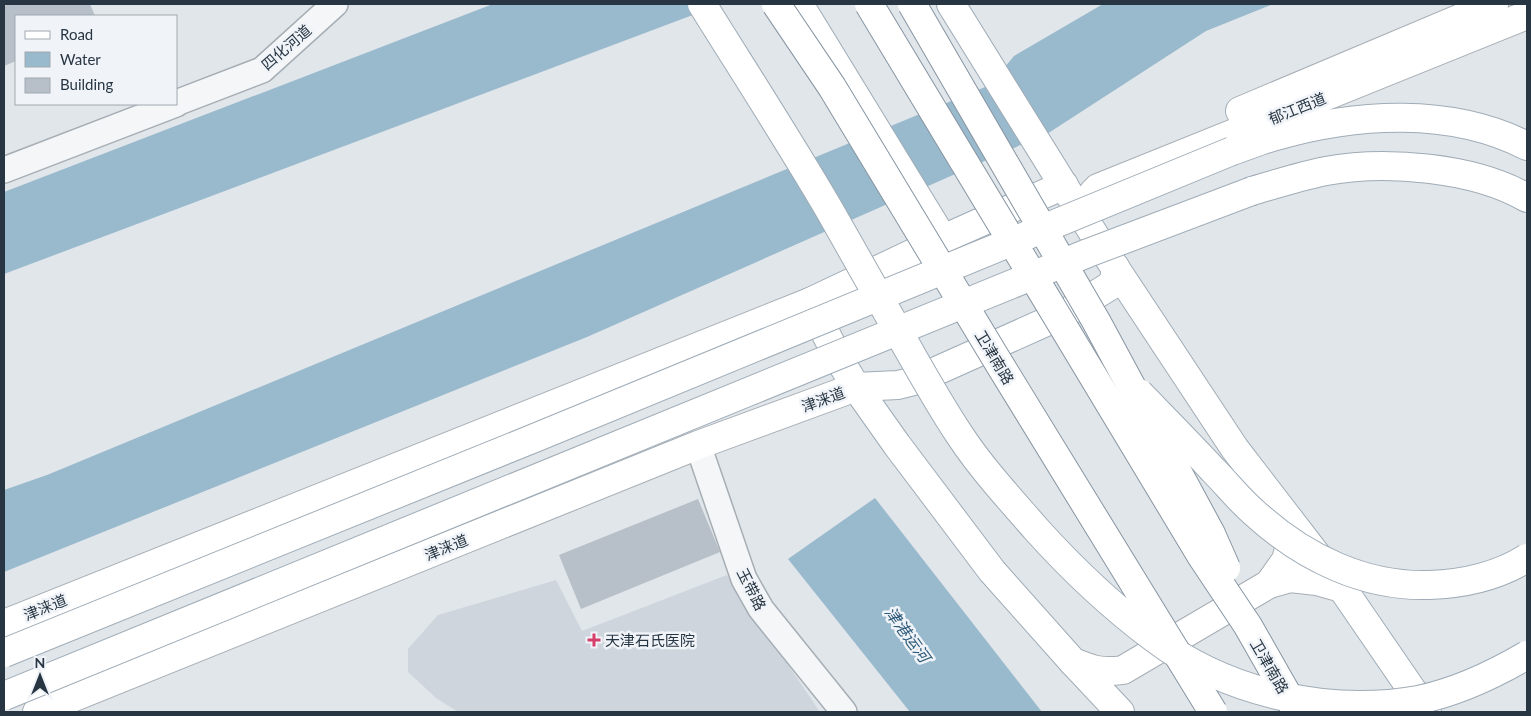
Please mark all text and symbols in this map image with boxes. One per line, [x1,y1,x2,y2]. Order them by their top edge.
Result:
legend [15,15,178,105]
street label: 四化河道 [257,21,315,73]
text: Road [60,25,93,43]
text: Water [60,50,101,68]
text: Building [60,75,113,93]
street label: 郁江西道 [1266,88,1328,128]
street label: 卫津南路 [972,327,1018,387]
street label: 津涞道 [799,383,847,415]
street label: 津涞道 [422,530,470,564]
street label: 玉带路 [734,565,770,613]
street label: 津涞道 [21,590,69,624]
water label: 津港运河 [882,603,936,668]
place label: 天津石氏医院 [605,631,695,649]
marker: 天津石氏医院 [587,633,601,647]
street label: 卫津南路 [1247,636,1293,696]
north arrow [15,651,65,701]
text: N [35,654,45,671]

